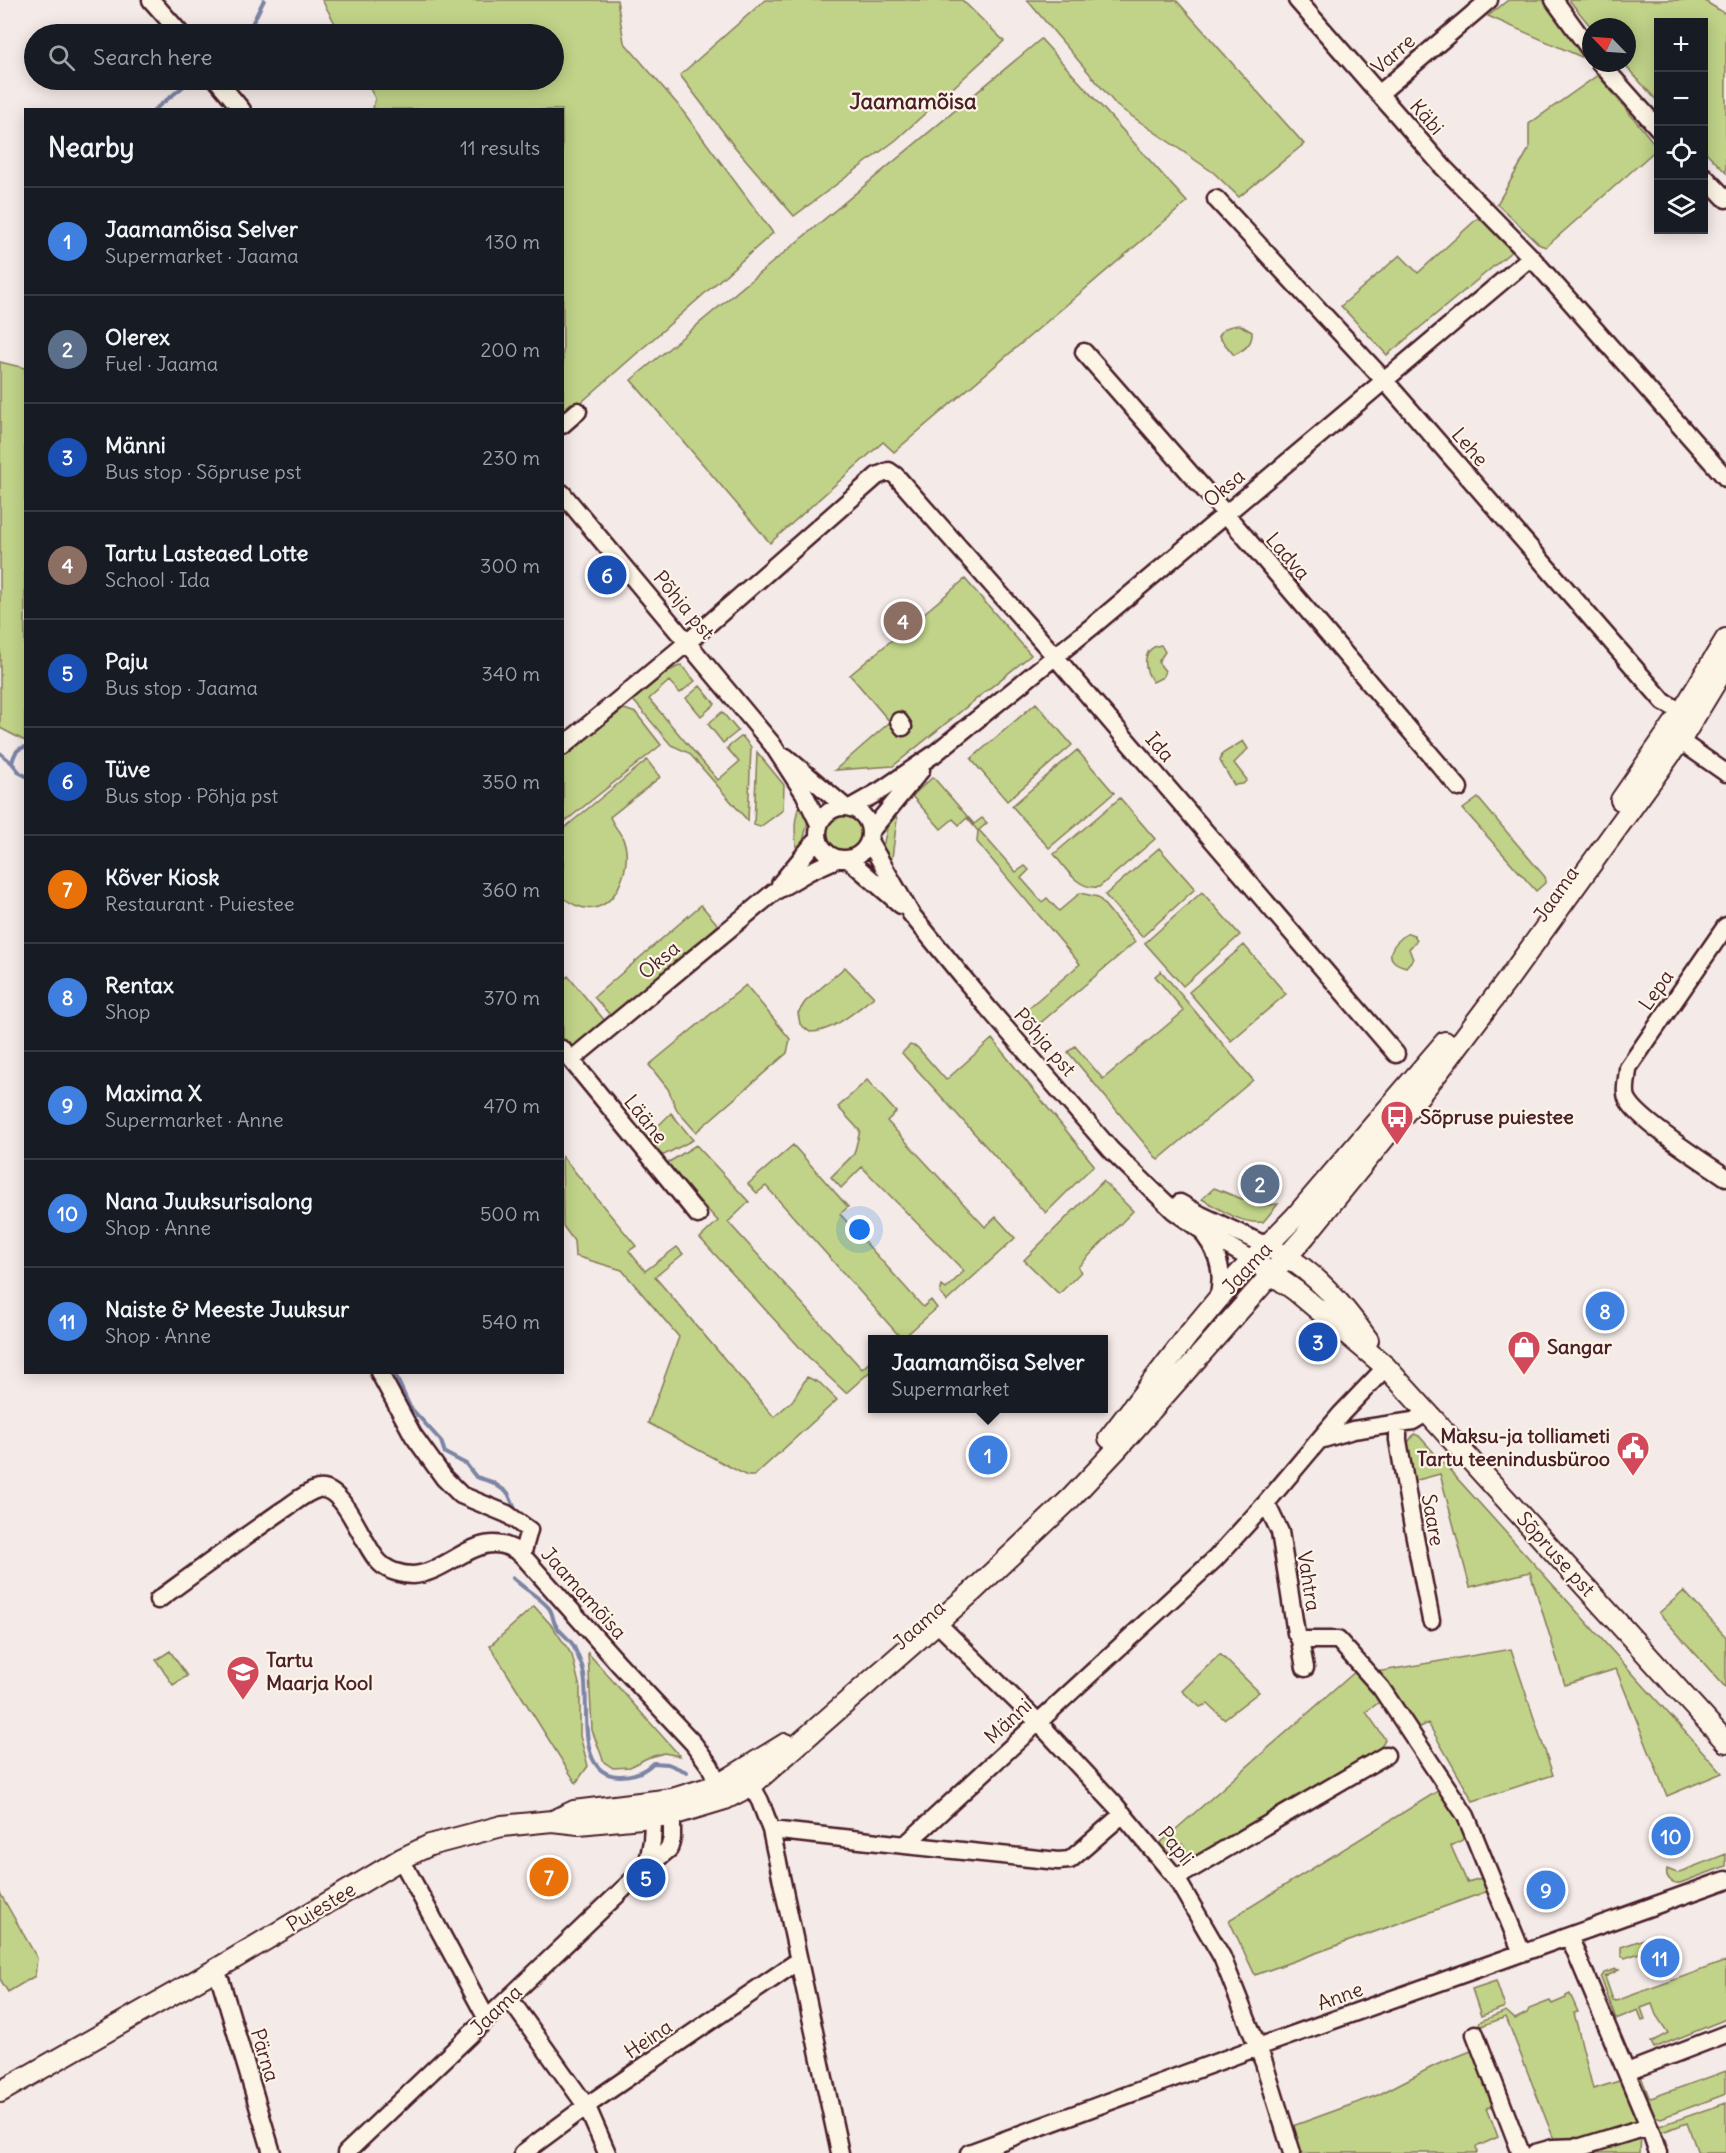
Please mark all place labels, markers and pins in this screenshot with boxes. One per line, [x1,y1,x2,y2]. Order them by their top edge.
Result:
pin: 6 [588,552,626,598]
pin: 4 [884,598,922,644]
bus stop icon: Sõpruse puiestee [1379,1099,1415,1146]
place label: Sõpruse puiestee [1420,1104,1574,1129]
pin: 2 [1240,1162,1280,1206]
pin: 8 [1586,1288,1624,1334]
pin: 3 [1298,1320,1338,1364]
shop icon: Sangar [1506,1329,1542,1376]
place label: Sangar [1547,1334,1613,1359]
place label: Maksu-ja tolliameti Tartu teenindusbüroo [1417,1423,1610,1471]
public building icon: Maksu-ja tolliameti Tartu teenindusbüroo [1615,1430,1651,1477]
pin: 1 [968,1432,1008,1478]
place label: Tartu Maarja Kool [266,1647,373,1695]
school or university icon: Tartu Maarja Kool [225,1654,261,1701]
pin: 10 [1652,1814,1690,1858]
pin: 7 [530,1854,568,1900]
pin: 5 [626,1856,666,1900]
pin: 9 [1526,1868,1566,1912]
pin: 11 [1640,1936,1680,1980]

